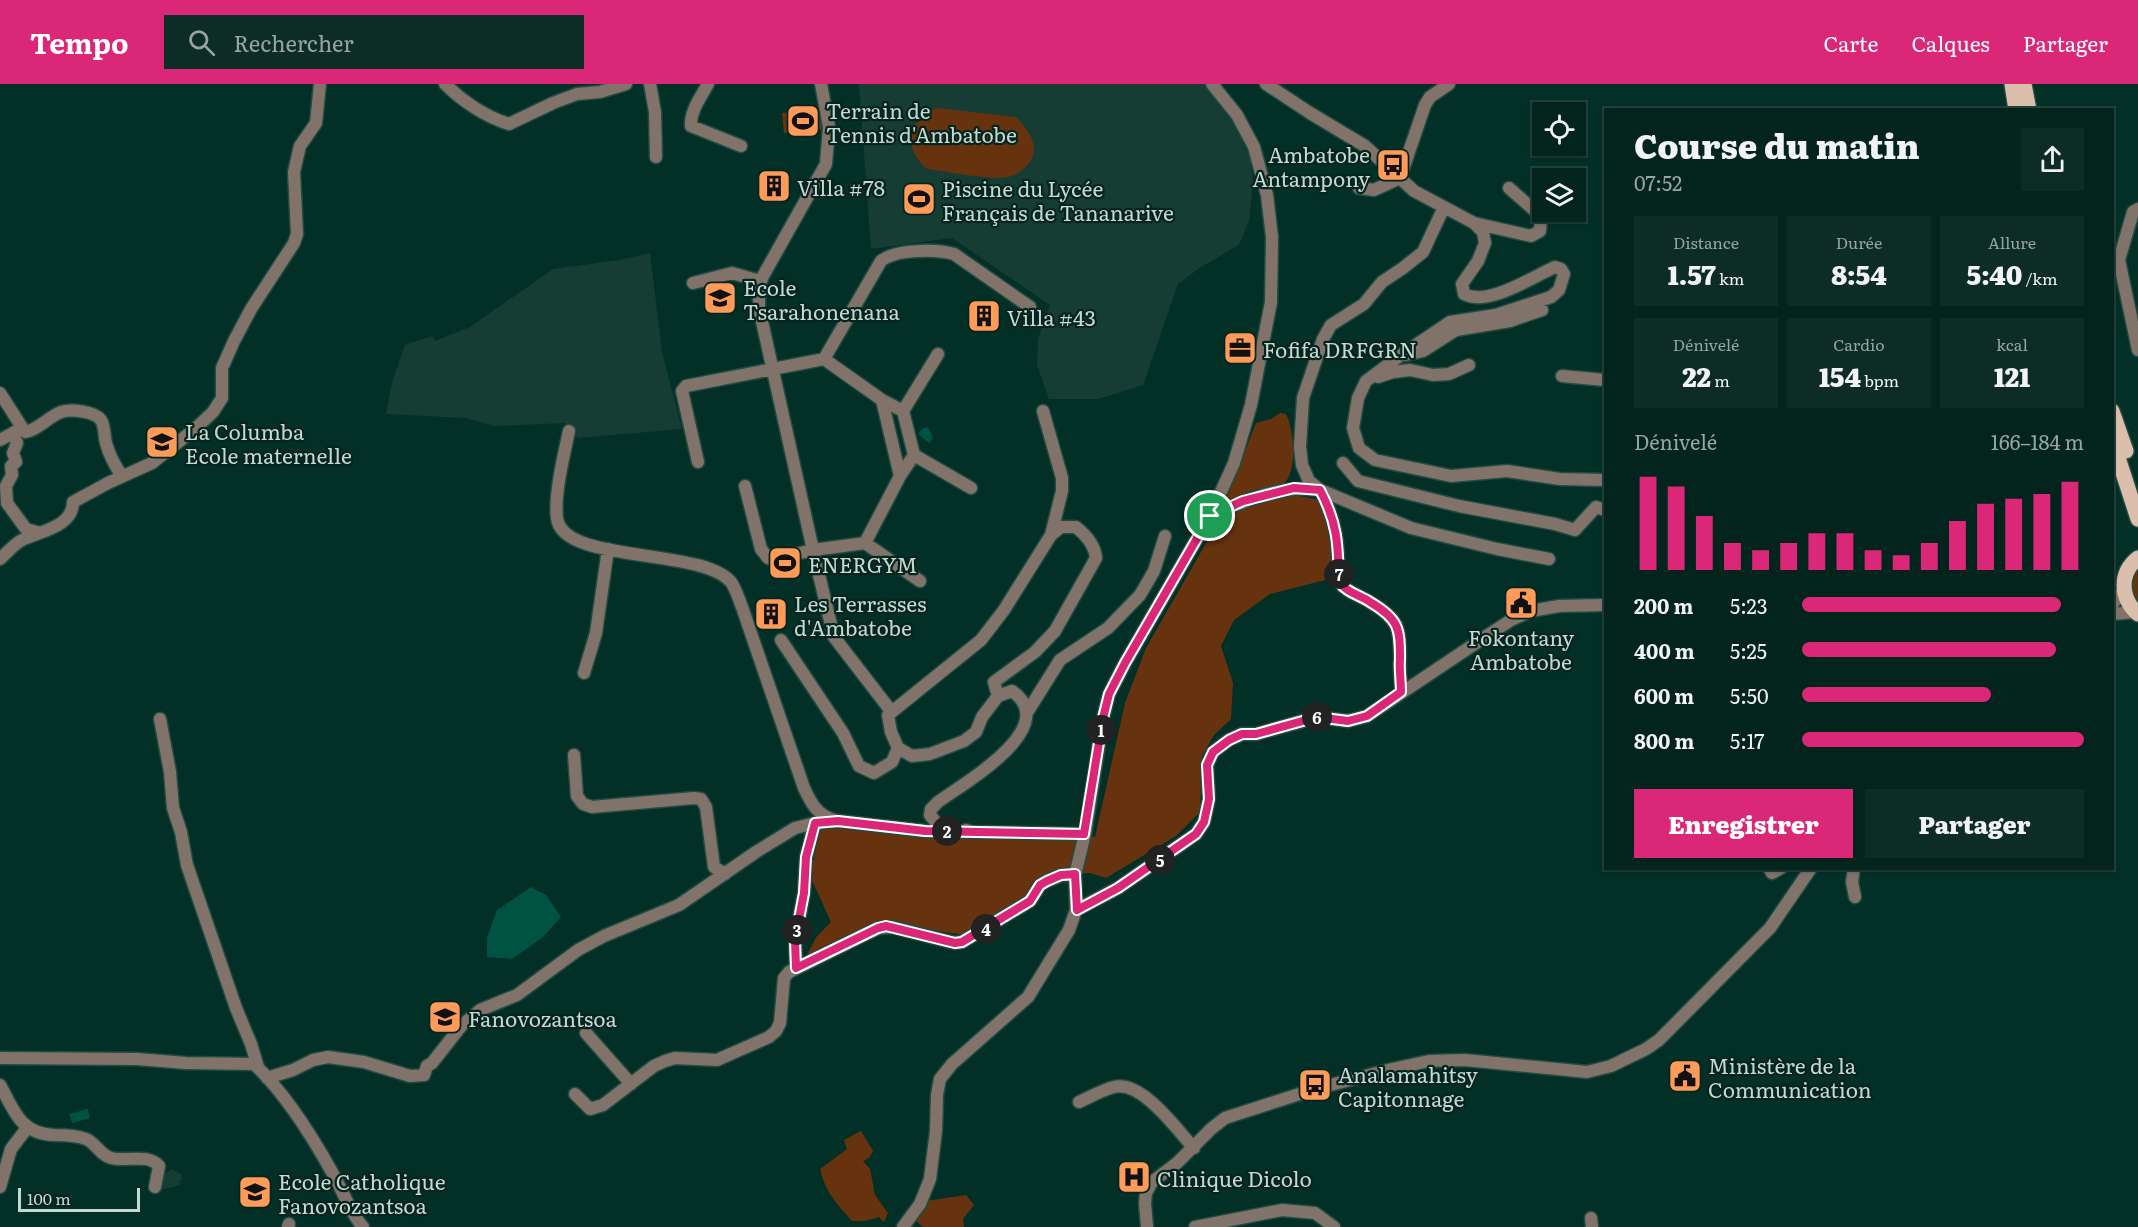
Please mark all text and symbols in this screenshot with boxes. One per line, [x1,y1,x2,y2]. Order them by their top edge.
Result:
search box [164,15,584,69]
text: Tempo [30,21,128,63]
icon: search [185,26,218,59]
text: Rechercher [233,26,354,59]
text: Carte [1824,27,1878,58]
text: Calques [1911,27,1990,58]
text: Partager [2023,27,2108,58]
place label: Terrain de Tennis d'Ambatobe [826,94,1017,149]
map controls [1532,102,1586,222]
button: locate [1532,102,1586,156]
sports icon: Terrain de Tennis d'Ambatobe [785,103,821,139]
text: Course du matin [1634,120,1920,169]
button: share [2021,128,2084,191]
place label: Ambatobe Antampony [1252,138,1371,193]
bus stop icon: Ambatobe Antampony [1375,147,1411,183]
text: 07:52 [1634,167,1682,197]
building icon: Villa #78 [756,168,792,204]
button: layers [1532,168,1586,222]
place label: Villa #78 [797,171,885,202]
place label: Piscine du Lycée Français de Tananarive [942,172,1174,227]
sports icon: Piscine du Lycée Français de Tananarive [901,181,937,217]
text: Distance [1673,230,1739,254]
text: Durée [1836,230,1882,254]
text: Allure [1988,230,2036,254]
text: 1.57 [1668,254,1716,293]
text: 8:54 [1831,254,1887,293]
text: 5:40 [1966,254,2022,293]
text: km [1716,266,1744,290]
text: /km [2022,266,2058,290]
place label: Ecole Tsarahonenana [743,271,901,326]
school or university icon: Ecole Tsarahonenana [702,280,738,316]
building icon: Villa #43 [966,298,1002,334]
place label: Villa #43 [1007,301,1096,332]
office icon: Fofifa DRFGRN [1222,330,1258,366]
text: Dénivelé [1673,332,1739,356]
text: Cardio [1833,332,1885,356]
text: kcal [1996,332,2028,356]
place label: Fofifa DRFGRN [1263,333,1417,364]
text: 22 [1682,356,1711,395]
text: 154 [1819,356,1861,395]
text: 121 [1994,356,2030,395]
text: m [1711,368,1730,392]
text: bpm [1861,368,1899,392]
place label: La Columba Ecole maternelle [185,415,352,470]
school or university icon: La Columba Ecole maternelle [144,424,180,460]
text: Dénivelé [1634,426,1717,456]
text: 166–184 m [1991,426,2084,456]
pin [1184,490,1235,541]
icon: arrive [1193,499,1226,532]
sports icon: ENERGYM [767,545,803,581]
place label: ENERGYM [808,548,918,579]
pin: 7 [1324,559,1354,589]
text: 7 [1335,562,1343,586]
public building icon: Fokontany Ambatobe [1503,585,1539,621]
place label: Les Terrasses d'Ambatobe [794,587,926,642]
text: 200 m [1634,590,1693,620]
text: 5:23 [1730,590,1768,620]
building icon: Les Terrasses d'Ambatobe [753,596,789,632]
place label: Fokontany Ambatobe [1468,621,1575,676]
text: 400 m [1634,635,1695,665]
text: 5:25 [1730,635,1767,665]
text: 600 m [1634,680,1694,710]
text: 5:50 [1730,680,1769,710]
pin: 6 [1302,702,1332,732]
text: 6 [1312,705,1322,729]
pin: 1 [1086,715,1116,745]
text: 1 [1098,718,1104,742]
text: 800 m [1634,725,1694,755]
text: 5:17 [1730,725,1765,755]
button: Enregistrer [1634,789,1853,858]
button: Partager [1865,789,2084,858]
pin: 2 [932,816,962,846]
text: 2 [943,819,951,843]
pin: 5 [1145,845,1175,875]
text: 5 [1156,848,1164,872]
pin: 4 [971,914,1001,944]
pin: 3 [782,915,812,945]
text: 4 [981,917,991,941]
text: 3 [793,918,801,942]
school or university icon: Fanovozantsoa [427,999,463,1035]
place label: Fanovozantsoa [468,1002,617,1033]
place label: Ministère de la Communication [1708,1049,1872,1104]
place label: Analamahitsy Capitonnage [1338,1058,1479,1113]
public building icon: Ministère de la Communication [1667,1058,1703,1094]
bus stop icon: Analamahitsy Capitonnage [1297,1067,1333,1103]
hospital icon: Clinique Dicolo [1116,1159,1152,1195]
place label: Clinique Dicolo [1157,1162,1312,1193]
place label: Ecole Catholique Fanovozantsoa [278,1165,446,1220]
school or university icon: Ecole Catholique Fanovozantsoa [237,1174,273,1210]
scale bar [18,1185,140,1212]
text: 100 m [27,1186,71,1210]

